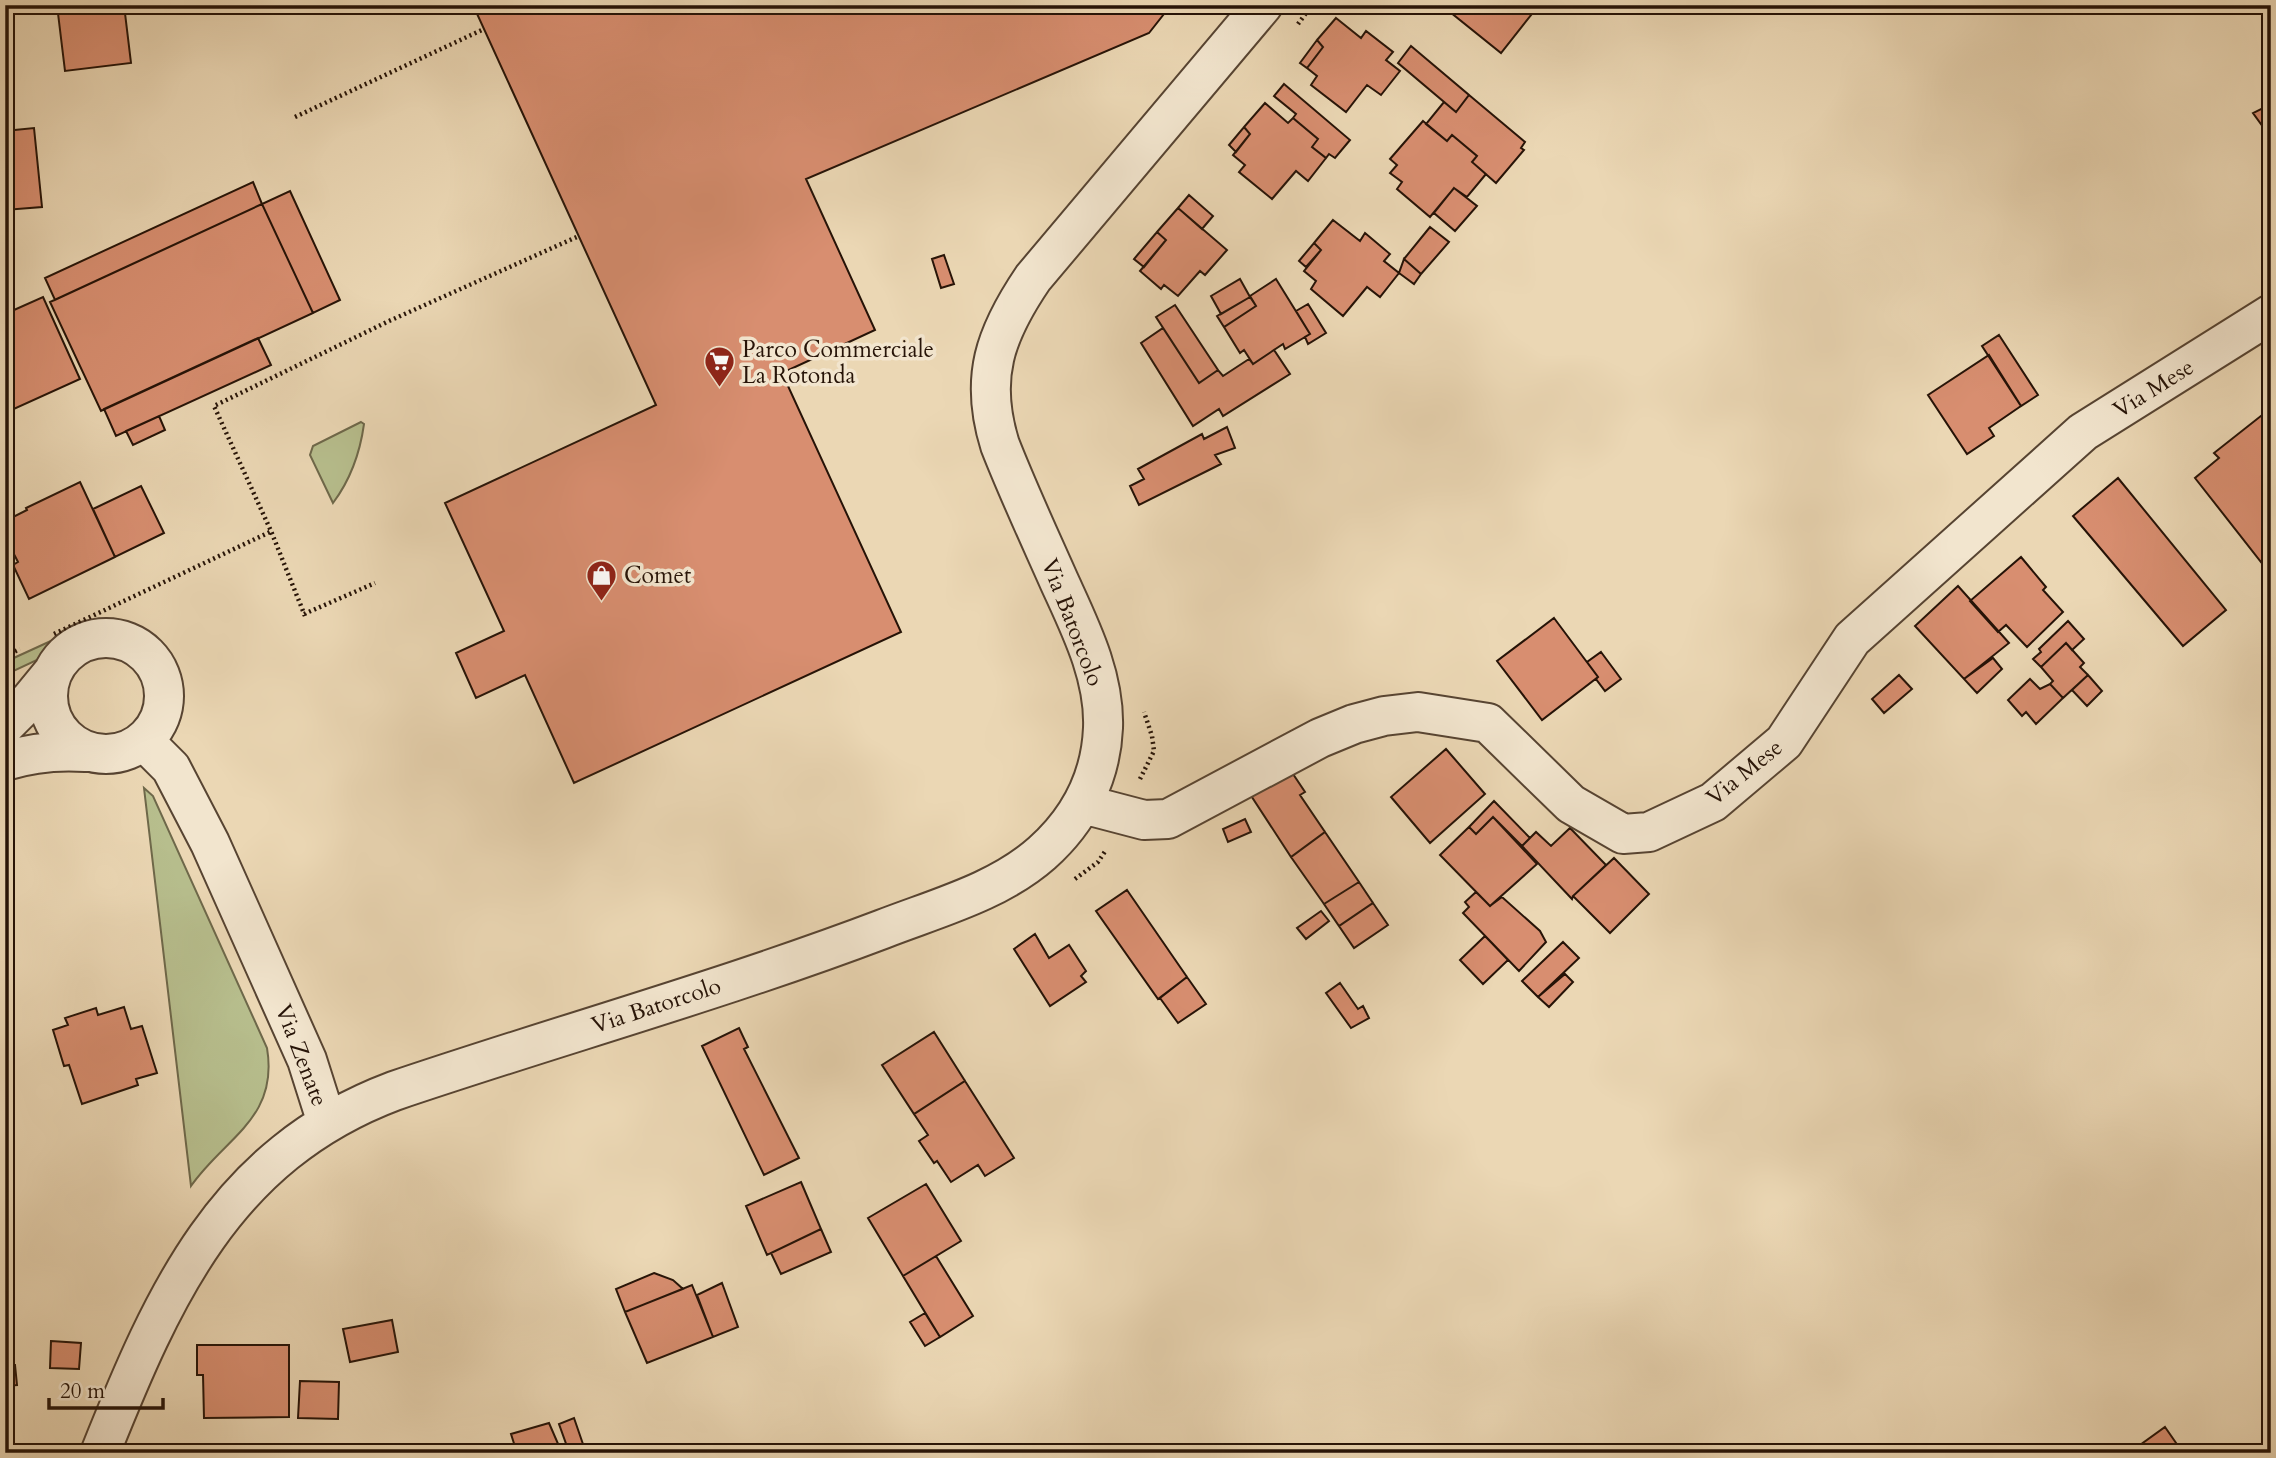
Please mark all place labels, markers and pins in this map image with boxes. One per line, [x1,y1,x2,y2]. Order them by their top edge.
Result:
place label: Parco Commerciale La Rotonda [742,334,934,391]
supermarket icon: Parco Commerciale La Rotonda [702,345,736,389]
shop icon: Comet [584,558,618,602]
place label: Comet [624,560,691,591]

